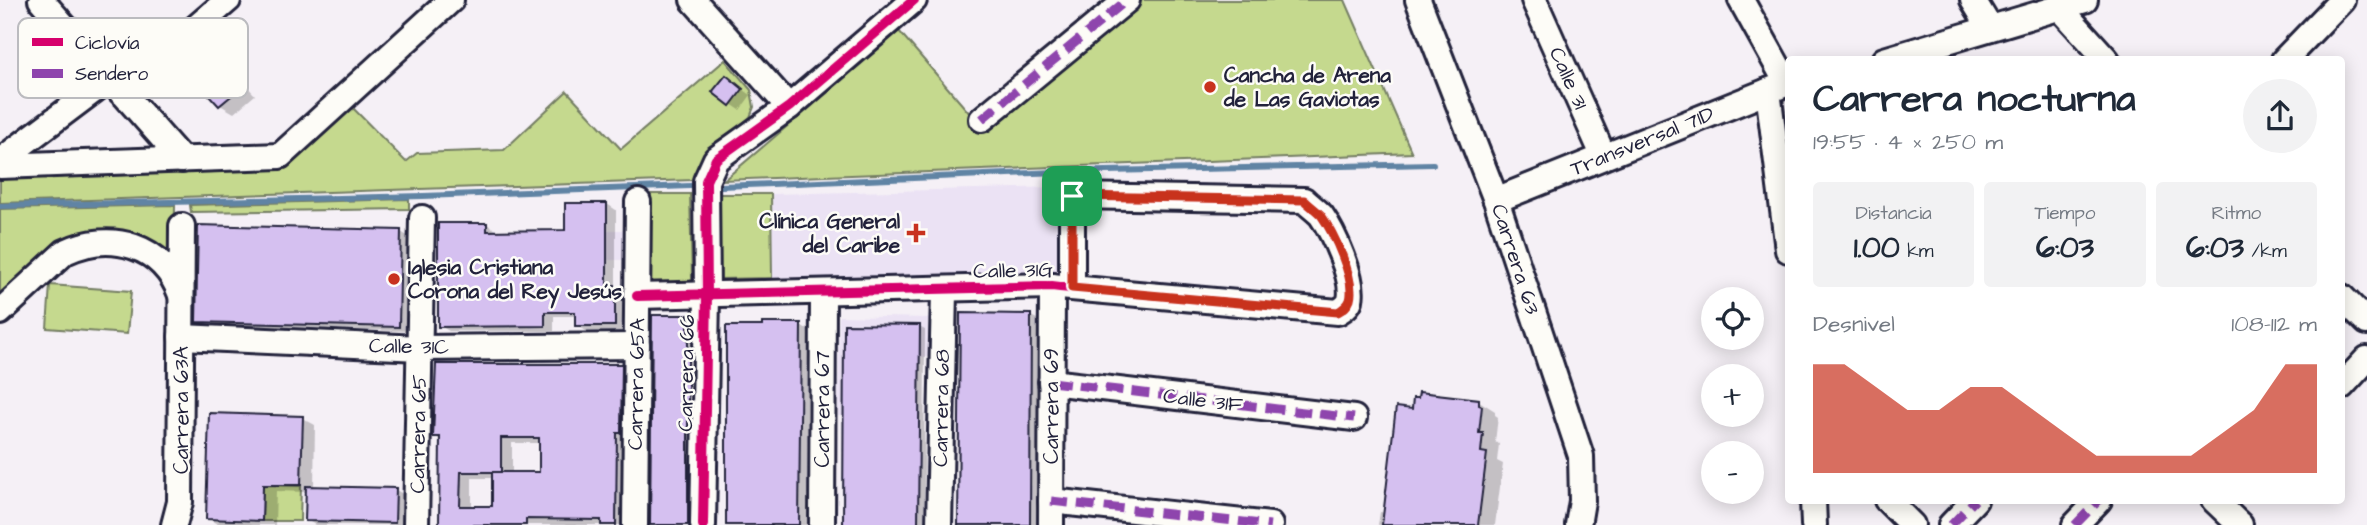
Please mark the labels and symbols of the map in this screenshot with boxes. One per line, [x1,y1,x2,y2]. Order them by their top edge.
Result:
legend [18,18,248,98]
text: Ciclovía [75,30,140,57]
street label: Calle 31 [1542,42,1595,114]
text: Sendero [75,61,148,88]
place label: Cancha de Arena de Las Gaviotas [1223,61,1391,114]
marker: Cancha de Arena de Las Gaviotas [1202,79,1218,95]
street label: Transversal 71D [1566,99,1719,183]
pin [1042,166,1102,226]
street label: Carrera 63 [1484,200,1547,318]
place label: Clínica General del Caribe [759,207,901,260]
marker: Clínica General del Caribe [906,223,926,243]
place label: Iglesia Cristiana Corona del Rey Jesús [408,253,622,309]
street label: Calle 31G [973,255,1054,286]
marker: Iglesia Cristiana Corona del Rey Jesús [386,271,402,287]
street label: Carrera 66 [671,314,702,432]
street label: Carrera 65A [621,317,652,450]
street label: Calle 31C [369,331,449,362]
street label: Carrera 63A [167,345,196,474]
street label: Carrera 69 [1037,348,1066,464]
street label: Carrera 68 [926,349,957,467]
street label: Carrera 67 [808,350,837,467]
street label: Carrera 65 [403,374,434,494]
street label: Calle 31F [1162,381,1245,420]

